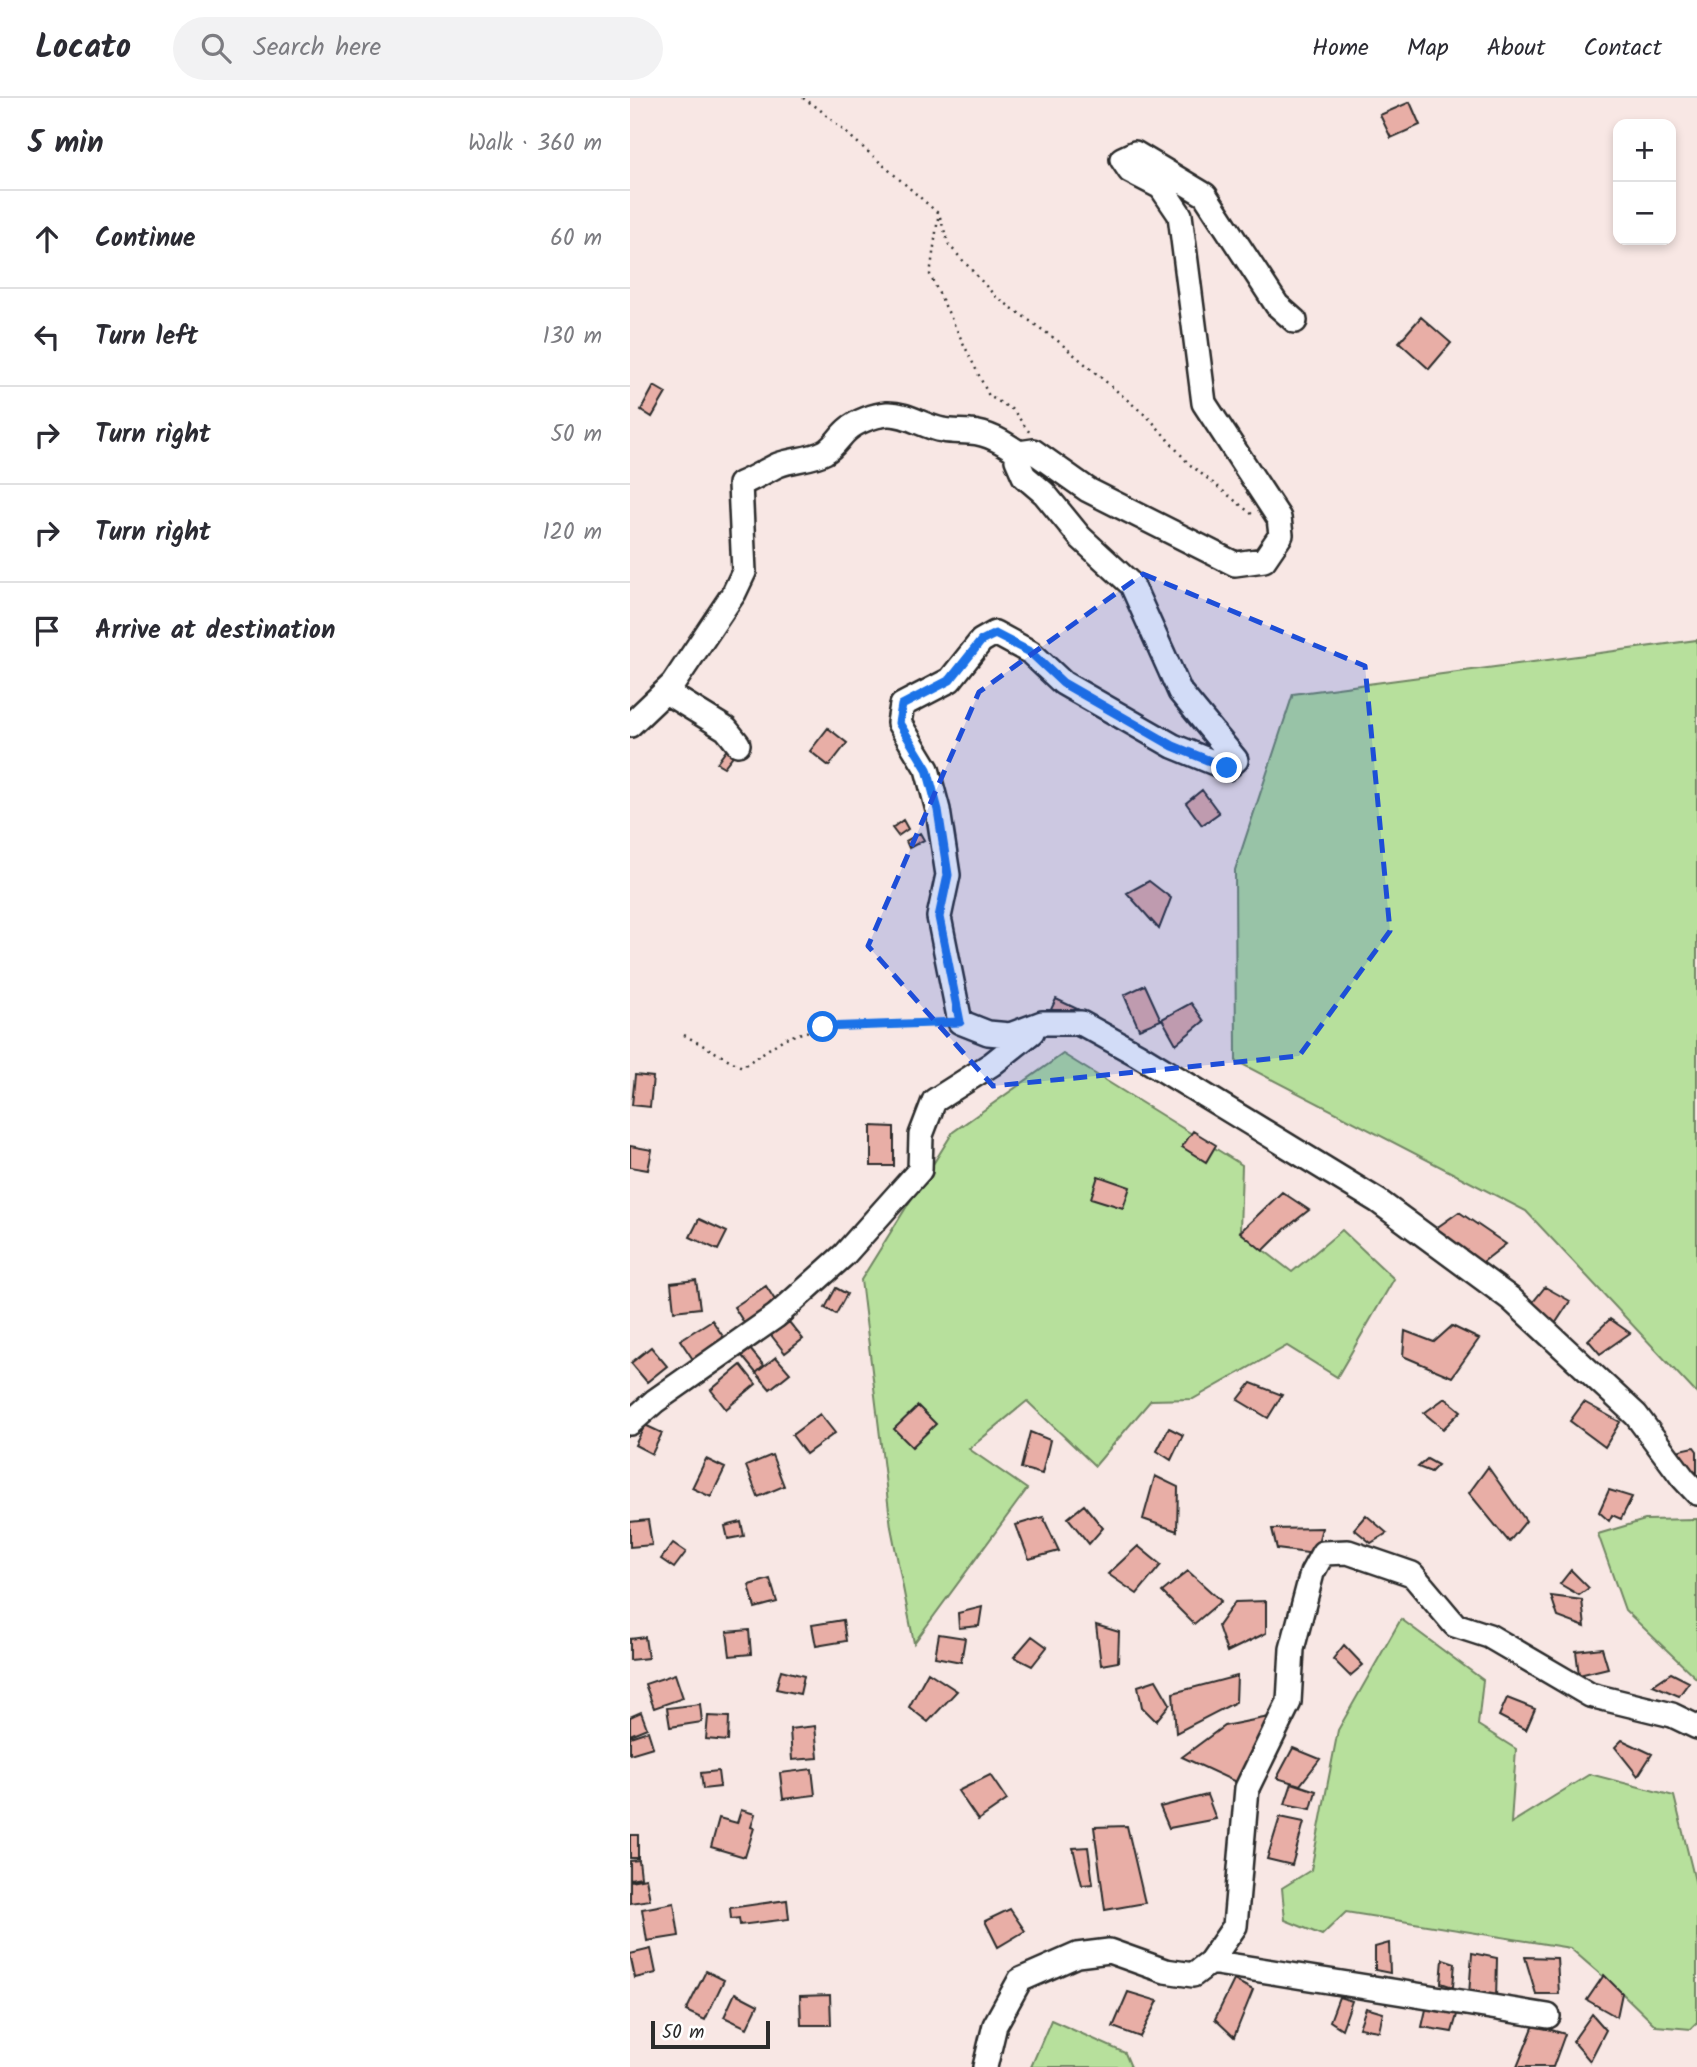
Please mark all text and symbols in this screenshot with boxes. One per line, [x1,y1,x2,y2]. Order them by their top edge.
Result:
search box [173,17,663,80]
text: Locato [35,22,131,75]
text: Search here [253,27,381,69]
icon: search [197,29,235,67]
text: Home [1312,29,1369,68]
text: Map [1407,29,1449,68]
text: About [1487,29,1545,68]
text: Contact [1583,29,1662,68]
map controls [1613,119,1676,245]
button: + [1613,119,1676,182]
text: 5 min [28,120,104,168]
text: Walk · 360 m [468,126,602,162]
button: − [1613,182,1676,245]
text: Continue [95,218,196,260]
icon: ahead [28,220,66,258]
text: 60 m [550,221,602,257]
text: Turn left [95,316,198,358]
icon: left [28,318,66,356]
text: 130 m [543,319,602,355]
text: Turn right [95,414,211,456]
icon: right [28,416,66,454]
text: 50 m [551,417,602,453]
text: Turn right [95,512,211,554]
icon: right [28,514,66,552]
text: 120 m [542,515,602,551]
text: Arrive at destination [95,610,335,652]
icon: arrive [28,612,66,650]
route end [1211,752,1242,783]
route start [807,1011,838,1042]
scale bar [651,2018,770,2050]
text: 50 m [662,2018,704,2048]

